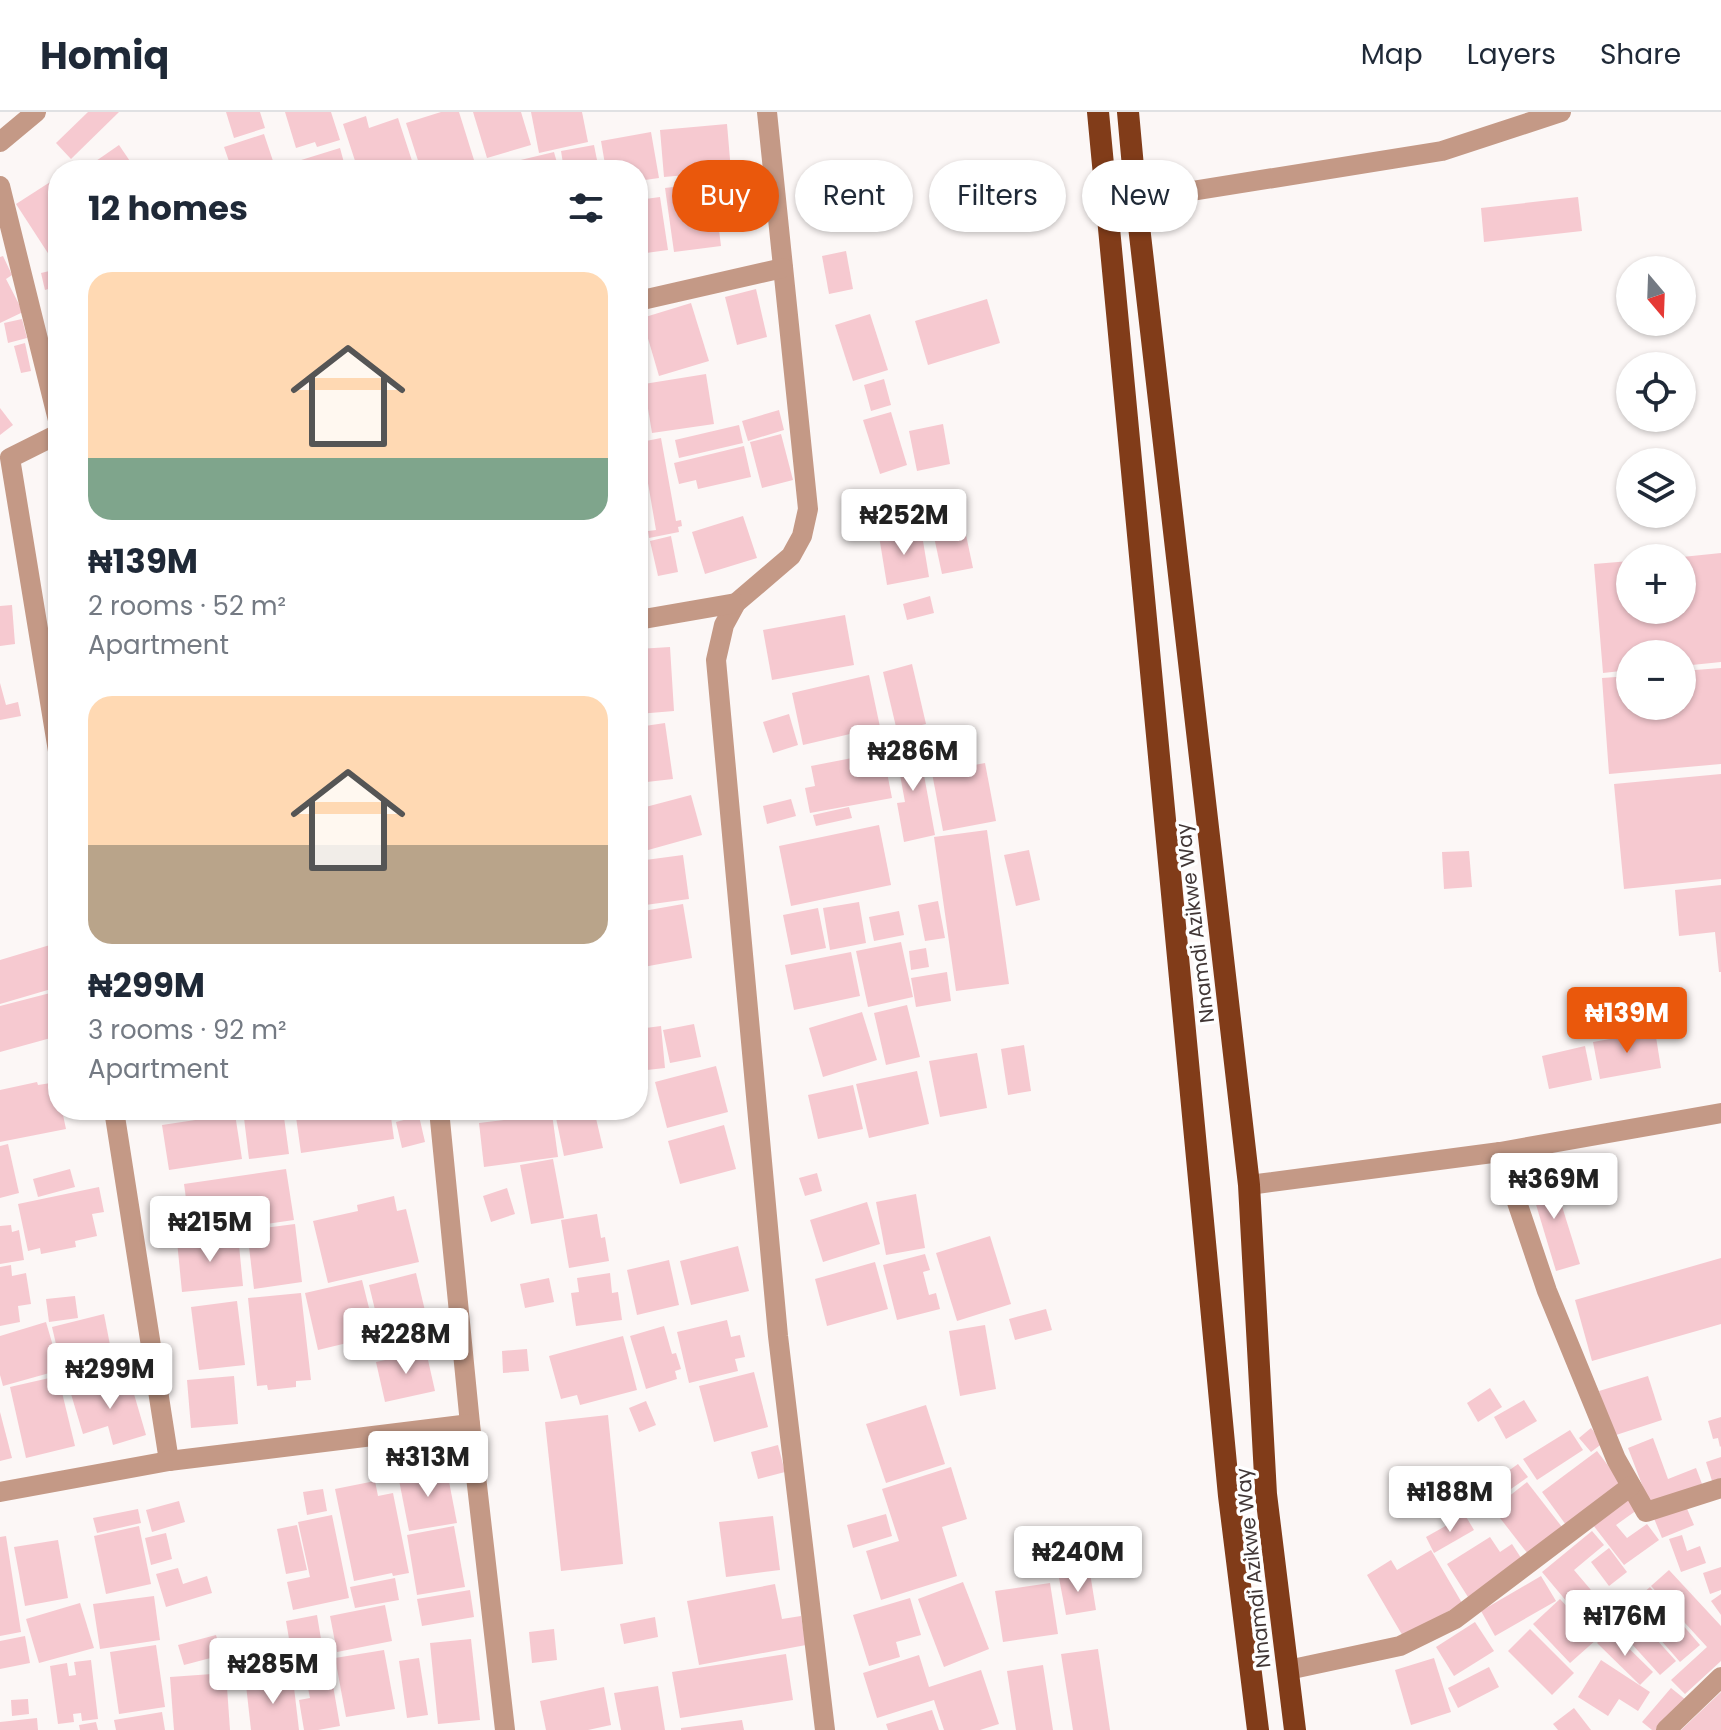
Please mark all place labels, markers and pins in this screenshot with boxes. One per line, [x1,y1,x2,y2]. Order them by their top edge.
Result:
pin: ₦252M [848,489,960,557]
pin: ₦286M [857,725,969,793]
pin: ₦139M [1571,987,1683,1055]
pin: ₦369M [1498,1153,1610,1221]
pin: ₦215M [154,1196,266,1264]
pin: ₦228M [350,1308,462,1376]
pin: ₦299M [54,1343,166,1411]
pin: ₦313M [372,1431,484,1499]
pin: ₦188M [1394,1466,1506,1534]
pin: ₦240M [1022,1526,1134,1594]
pin: ₦176M [1569,1590,1681,1658]
pin: ₦285M [217,1638,329,1706]

